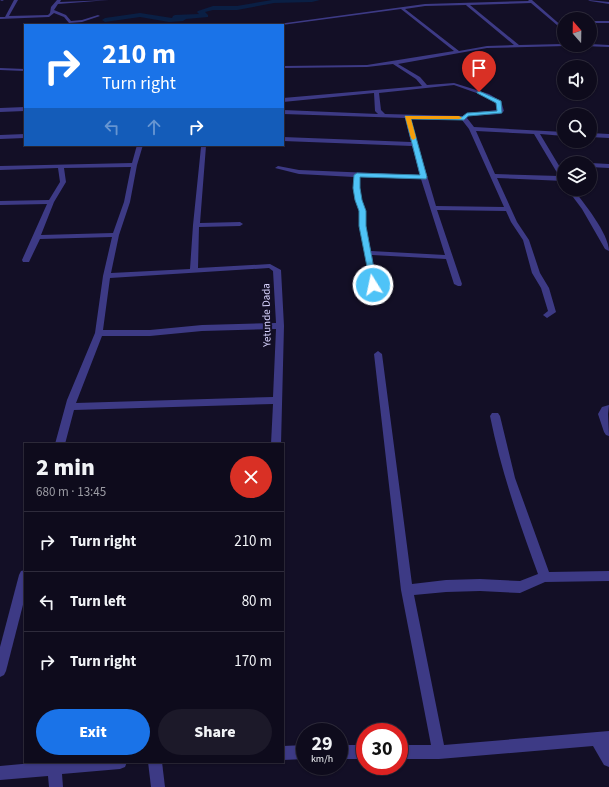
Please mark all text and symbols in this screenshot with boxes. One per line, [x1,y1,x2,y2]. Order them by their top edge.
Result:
north arrow [557,12,597,52]
map controls [557,12,597,196]
text: 210 m [102,34,176,74]
icon: right [36,40,88,92]
pin [462,51,496,92]
icon: arrive [468,57,490,79]
button: sound [557,60,597,100]
text: Turn right [102,71,176,96]
button: search [557,108,597,148]
icon: left [101,116,123,138]
icon: ahead [143,116,165,138]
icon: right [185,116,207,138]
button: layers [557,156,597,196]
position arrow [352,264,394,306]
street label: Yetunde Dada [258,283,275,348]
text: 2 min [36,450,95,485]
button: close [230,456,272,498]
text: 680 m · 13:45 [36,483,106,501]
icon: right [36,531,58,553]
text: Turn right [70,531,136,552]
text: 210 m [234,531,272,552]
icon: left [36,591,58,613]
text: Turn left [70,591,126,612]
text: 80 m [242,591,272,612]
icon: right [36,651,58,673]
text: Turn right [70,651,136,672]
text: 170 m [234,651,272,672]
button: Exit [36,709,150,755]
button: Share [158,709,272,755]
speed limit sign: 30 [356,723,408,775]
text: 29 [311,730,333,758]
text: km/h [311,752,333,766]

